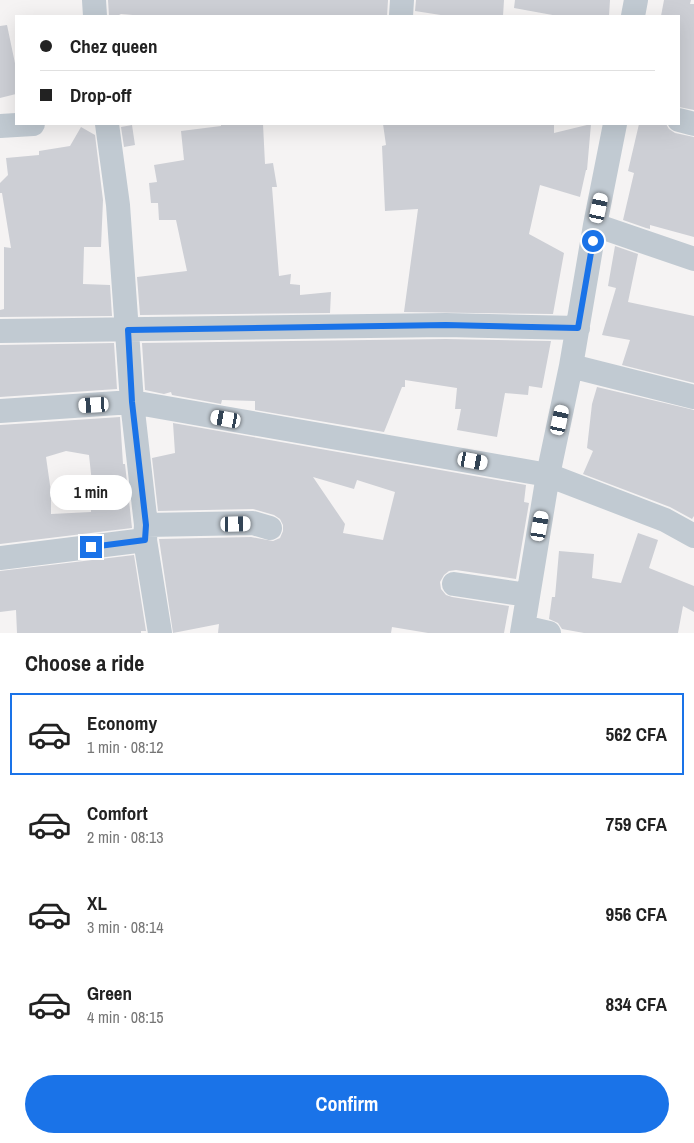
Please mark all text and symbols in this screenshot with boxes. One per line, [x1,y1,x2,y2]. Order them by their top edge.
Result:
text: Chez queen [70,33,157,59]
text: Drop-off [70,82,131,108]
car [588,192,609,224]
route start [582,230,604,252]
car [78,397,109,413]
car [549,404,570,436]
car [209,409,242,429]
car [456,451,489,471]
callout: 1 min [50,474,132,510]
text: 1 min [74,481,108,503]
car [530,510,549,542]
car [220,516,251,532]
route end [80,536,102,558]
text: Choose a ride [25,648,144,678]
text: Economy [87,710,157,736]
icon: car [27,712,72,757]
text: 562 CFA [606,721,667,747]
text: 1 min · 08:12 [87,736,164,758]
text: Comfort [87,800,148,826]
icon: car [27,802,72,847]
text: 759 CFA [606,811,667,837]
text: 2 min · 08:13 [87,826,164,848]
text: XL [87,890,107,916]
icon: car [27,892,72,937]
text: 956 CFA [606,901,667,927]
text: 3 min · 08:14 [87,916,164,938]
text: Green [87,980,132,1006]
icon: car [27,982,72,1027]
text: 834 CFA [606,991,667,1017]
text: 4 min · 08:15 [87,1006,164,1028]
button: Confirm [25,1075,669,1133]

